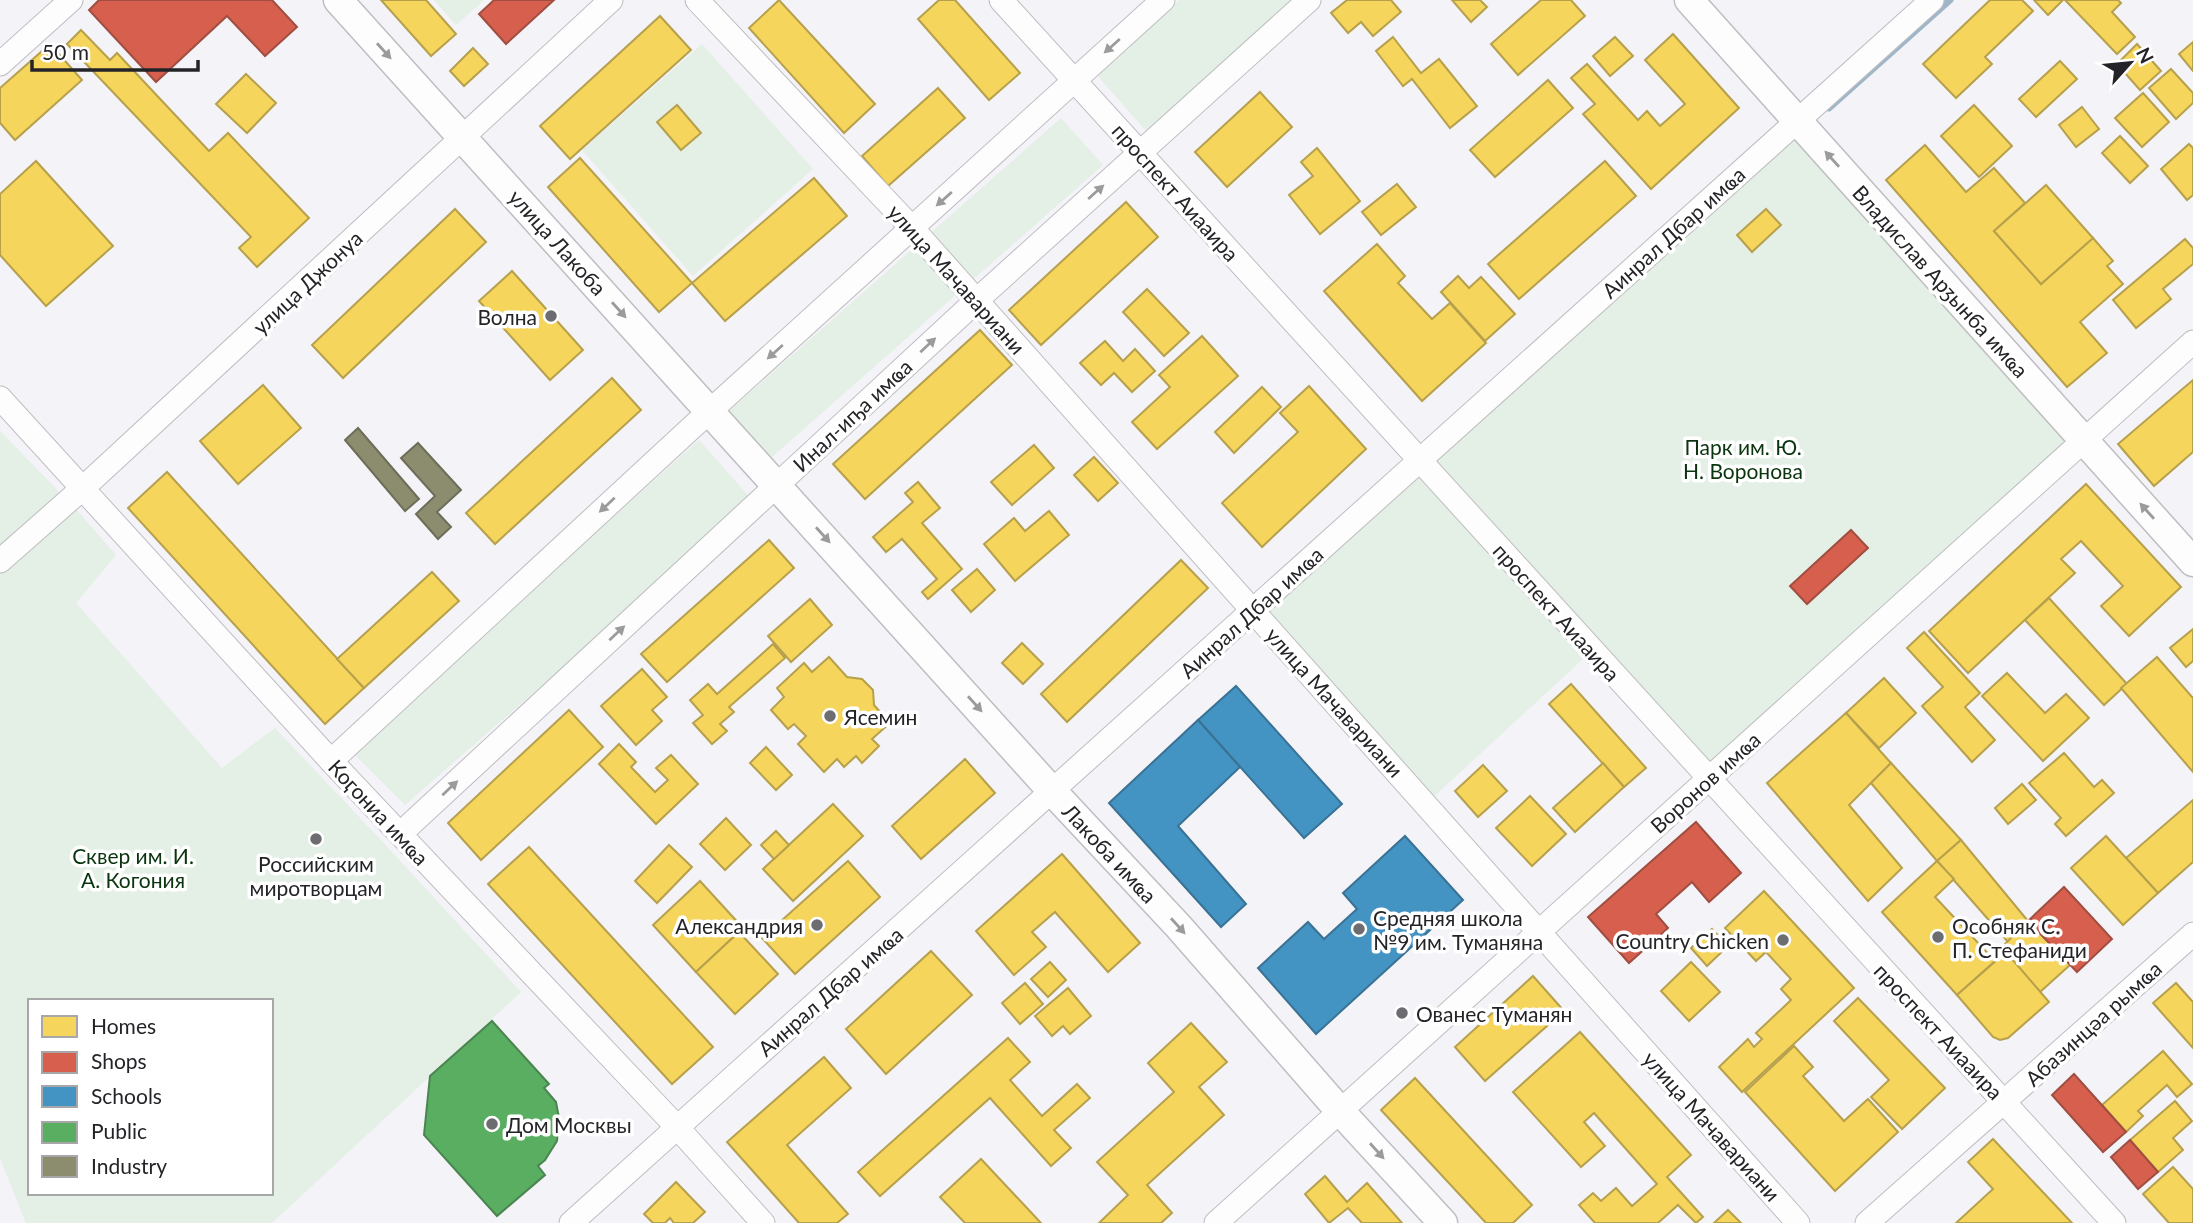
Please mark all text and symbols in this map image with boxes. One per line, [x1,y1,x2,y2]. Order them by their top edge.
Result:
scale bar [32,28,198,72]
north arrow [2095,28,2165,98]
one-way arrow [1103,38,1121,54]
text: 50 m [42,39,89,64]
one-way arrow [376,42,391,59]
text: N [2132,43,2159,67]
street label: проспект Аиааира [1108,118,1244,266]
one-way arrow [1824,150,1840,168]
street label: Аинрал Дбар имҩа [1596,161,1750,303]
street label: Владислав Арӡынба имҩа [1848,180,2034,382]
street label: улица Лакоба [504,184,612,300]
one-way arrow [1087,185,1104,201]
one-way arrow [935,191,953,207]
street label: улица Мачавариани [883,199,1031,359]
street label: улица Джонуа [247,225,367,339]
one-way arrow [611,301,627,318]
place label: Волна [477,304,537,329]
marker: Волна [543,308,559,324]
one-way arrow [919,338,936,354]
one-way arrow [766,344,784,360]
street label: Инал-иҧа имҩа [787,354,917,476]
park label: Парк им. Ю. Н. Воронова [1683,434,1803,483]
one-way arrow [599,497,616,513]
one-way arrow [2140,503,2156,520]
one-way arrow [815,526,831,544]
street label: проспект Аиааира [1489,538,1625,686]
street label: Аинрал Дбар имҩа [1174,541,1328,683]
street label: улица Мачавариани [1261,622,1409,782]
one-way arrow [608,626,625,642]
one-way arrow [966,695,982,712]
place label: Ясемин [843,704,917,729]
marker: Ясемин [822,708,838,724]
street label: Воронов имҩа [1645,726,1765,838]
street label: Коӷониа имҩа [324,754,434,870]
one-way arrow [441,780,459,796]
street label: Лакоба имҩа [1057,798,1162,908]
marker: Российским миротворцам [308,831,324,847]
park label: Сквер им. И. А. Когония [72,843,194,892]
place label: Российским миротворцам [250,851,382,900]
place label: Средняя школа №9 им. Туманяна [1373,905,1543,954]
place label: Александрия [675,913,803,938]
place label: Особняк С. П. Стефаниди [1952,913,2087,962]
marker: Александрия [809,917,825,933]
one-way arrow [1170,917,1186,935]
street label: Аинрал Дбар имҩа [752,921,908,1061]
marker: Средняя школа №9 им. Туманяна [1351,921,1367,937]
place label: Country Chicken [1615,928,1769,953]
marker: Особняк С. П. Стефаниди [1930,929,1946,945]
marker: Country Chicken [1775,932,1791,948]
street label: Абазинцәа рымҩа [2020,955,2166,1091]
street label: проспект Аиааира [1870,958,2008,1104]
legend [28,999,273,1195]
place label: Ованес Туманян [1416,1001,1572,1026]
marker: Ованес Туманян [1394,1005,1410,1021]
text: Homes [91,1013,156,1038]
street label: улица Мачавариани [1638,1046,1786,1206]
text: Shops [91,1048,147,1073]
text: Schools [91,1083,162,1108]
place label: Дом Москвы [506,1112,632,1137]
marker: Дом Москвы [484,1116,500,1132]
text: Public [91,1118,147,1143]
one-way arrow [1369,1142,1385,1159]
text: Industry [91,1153,167,1178]

